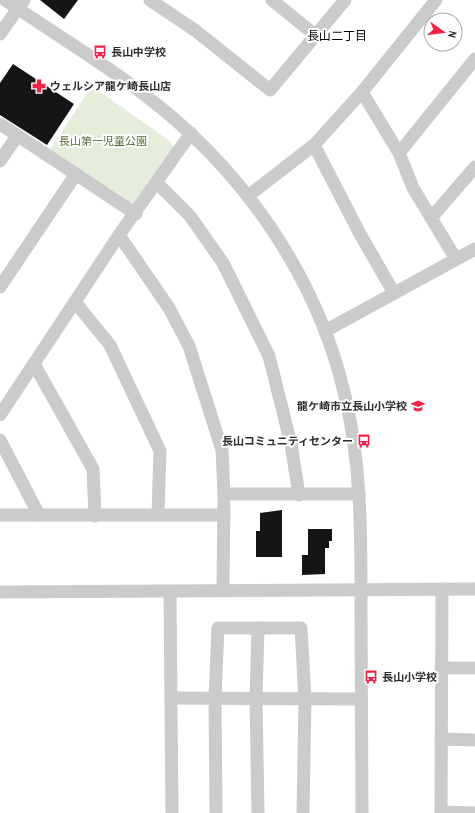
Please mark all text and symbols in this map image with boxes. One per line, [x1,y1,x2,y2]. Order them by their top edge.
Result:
north arrow [423,12,463,52]
district label: 長山二丁目 [307,28,367,44]
text: N [445,30,460,39]
bus stop icon: 長山中学校 [92,44,108,60]
place label: 長山中学校 [111,45,166,59]
pharmacy icon: ウェルシア龍ケ崎長山店 [31,78,47,94]
place label: ウェルシア龍ケ崎長山店 [50,79,171,93]
park label: 長山第一児童公園 [59,134,147,148]
school or university icon: 龍ケ崎市立長山小学校 [410,398,426,414]
place label: 龍ケ崎市立長山小学校 [297,399,407,413]
bus stop icon: 長山コミュニティセンター [356,433,372,449]
place label: 長山コミュニティセンター [222,434,353,448]
bus stop icon: 長山小学校 [363,669,379,685]
place label: 長山小学校 [382,670,437,684]

